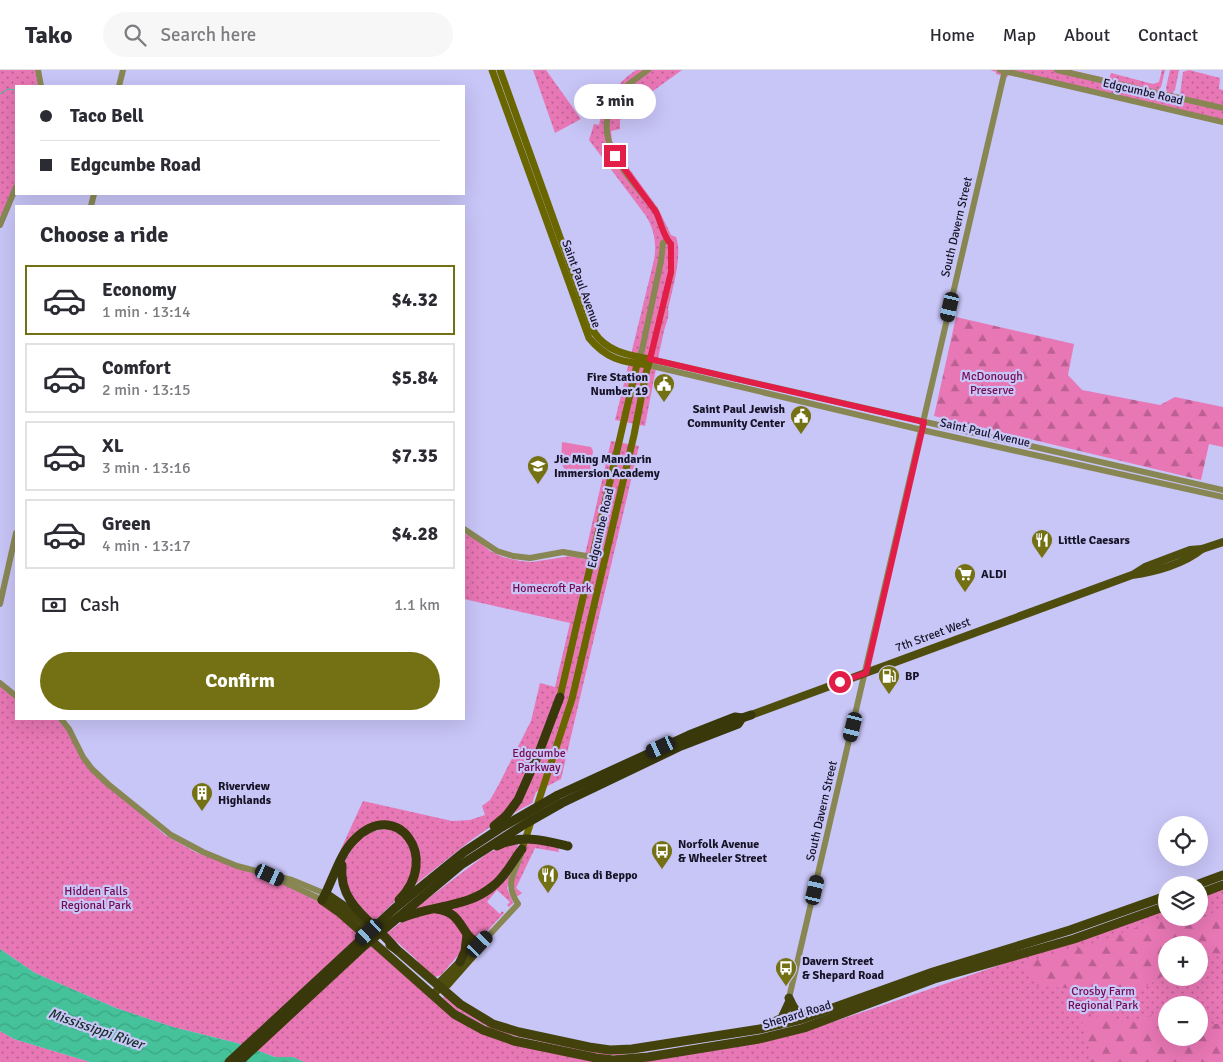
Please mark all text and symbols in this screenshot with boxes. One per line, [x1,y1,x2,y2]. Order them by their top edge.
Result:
search box [103,12,453,57]
text: Tako [25,20,73,50]
icon: search [121,21,149,49]
text: Search here [161,23,256,47]
text: Home [930,24,975,46]
text: Map [1003,24,1036,46]
text: About [1064,24,1110,46]
text: Contact [1138,24,1198,46]
street label: Edgcumbe Road [1101,75,1185,109]
callout: 3 min [574,83,656,118]
text: 3 min [596,91,634,111]
text: Taco Bell [70,104,144,128]
route end [604,145,626,167]
text: Edgcumbe Road [70,153,201,177]
street label: South Davern Street [938,175,976,279]
text: Choose a ride [40,221,168,248]
street label: Saint Paul Avenue [558,238,604,330]
icon: car [42,278,87,323]
text: Economy [102,278,176,302]
text: $4.32 [392,288,438,312]
car [939,291,960,323]
text: 1 min · 13:14 [102,302,191,322]
icon: car [42,356,87,401]
text: Comfort [102,356,171,380]
text: $5.84 [392,366,438,390]
park label: McDonough Preserve [961,369,1023,398]
place label: Fire Station Number 19 [587,370,649,399]
public building icon: Fire Station Number 19 [652,372,676,403]
text: 2 min · 13:15 [102,380,191,400]
place label: Saint Paul Jewish Community Center [687,402,785,431]
public building icon: Saint Paul Jewish Community Center [789,404,813,435]
street label: Saint Paul Avenue [938,415,1032,451]
icon: car [42,434,87,479]
text: XL [102,434,124,458]
text: $7.35 [392,444,438,468]
place label: Jie Ming Mandarin Immersion Academy [554,452,660,481]
school or university icon: Jie Ming Mandarin Immersion Academy [526,454,550,485]
text: 3 min · 13:16 [102,458,191,478]
street label: Edgcumbe Road [584,486,618,570]
icon: car [42,512,87,557]
text: Green [102,512,151,536]
text: $4.28 [392,522,438,546]
restaurant icon: Little Caesars [1030,528,1054,559]
place label: Little Caesars [1058,533,1130,548]
text: 4 min · 13:17 [102,536,191,556]
supermarket icon: ALDI [953,562,977,593]
place label: ALDI [981,567,1007,582]
park label: Homecroft Park [512,581,592,596]
icon: cash [40,591,68,619]
text: Cash [80,593,120,617]
text: 1.1 km [394,595,440,615]
street label: 7th Street West [893,614,973,656]
button: Confirm [40,652,440,710]
fuel station icon: BP [877,664,901,695]
place label: BP [905,669,919,684]
route start [829,671,851,693]
car [842,711,863,743]
car [644,734,677,760]
park label: Edgcumbe Parkway [512,746,566,775]
street label: South Davern Street [803,759,841,863]
place label: Riverview Highlands [218,779,272,808]
building icon: Riverview Highlands [190,781,214,812]
map controls [1158,816,1208,1046]
button: locate [1158,816,1208,866]
place label: Norfolk Avenue & Wheeler Street [678,837,767,866]
bus stop icon: Norfolk Avenue & Wheeler Street [650,839,674,870]
car [253,862,286,888]
restaurant icon: Buca di Beppo [536,863,560,894]
place label: Buca di Beppo [564,868,638,883]
car [804,874,825,906]
button: layers [1158,876,1208,926]
park label: Hidden Falls Regional Park [61,884,131,913]
car [352,916,385,948]
car [464,928,495,960]
button: + [1158,936,1208,986]
place label: Davern Street & Shepard Road [802,954,885,983]
bus stop icon: Davern Street & Shepard Road [774,956,798,987]
park label: Crosby Farm Regional Park [1068,984,1138,1013]
button: − [1158,996,1208,1046]
street label: Shepard Road [761,998,833,1032]
water label: Mississippi River [46,1005,147,1054]

